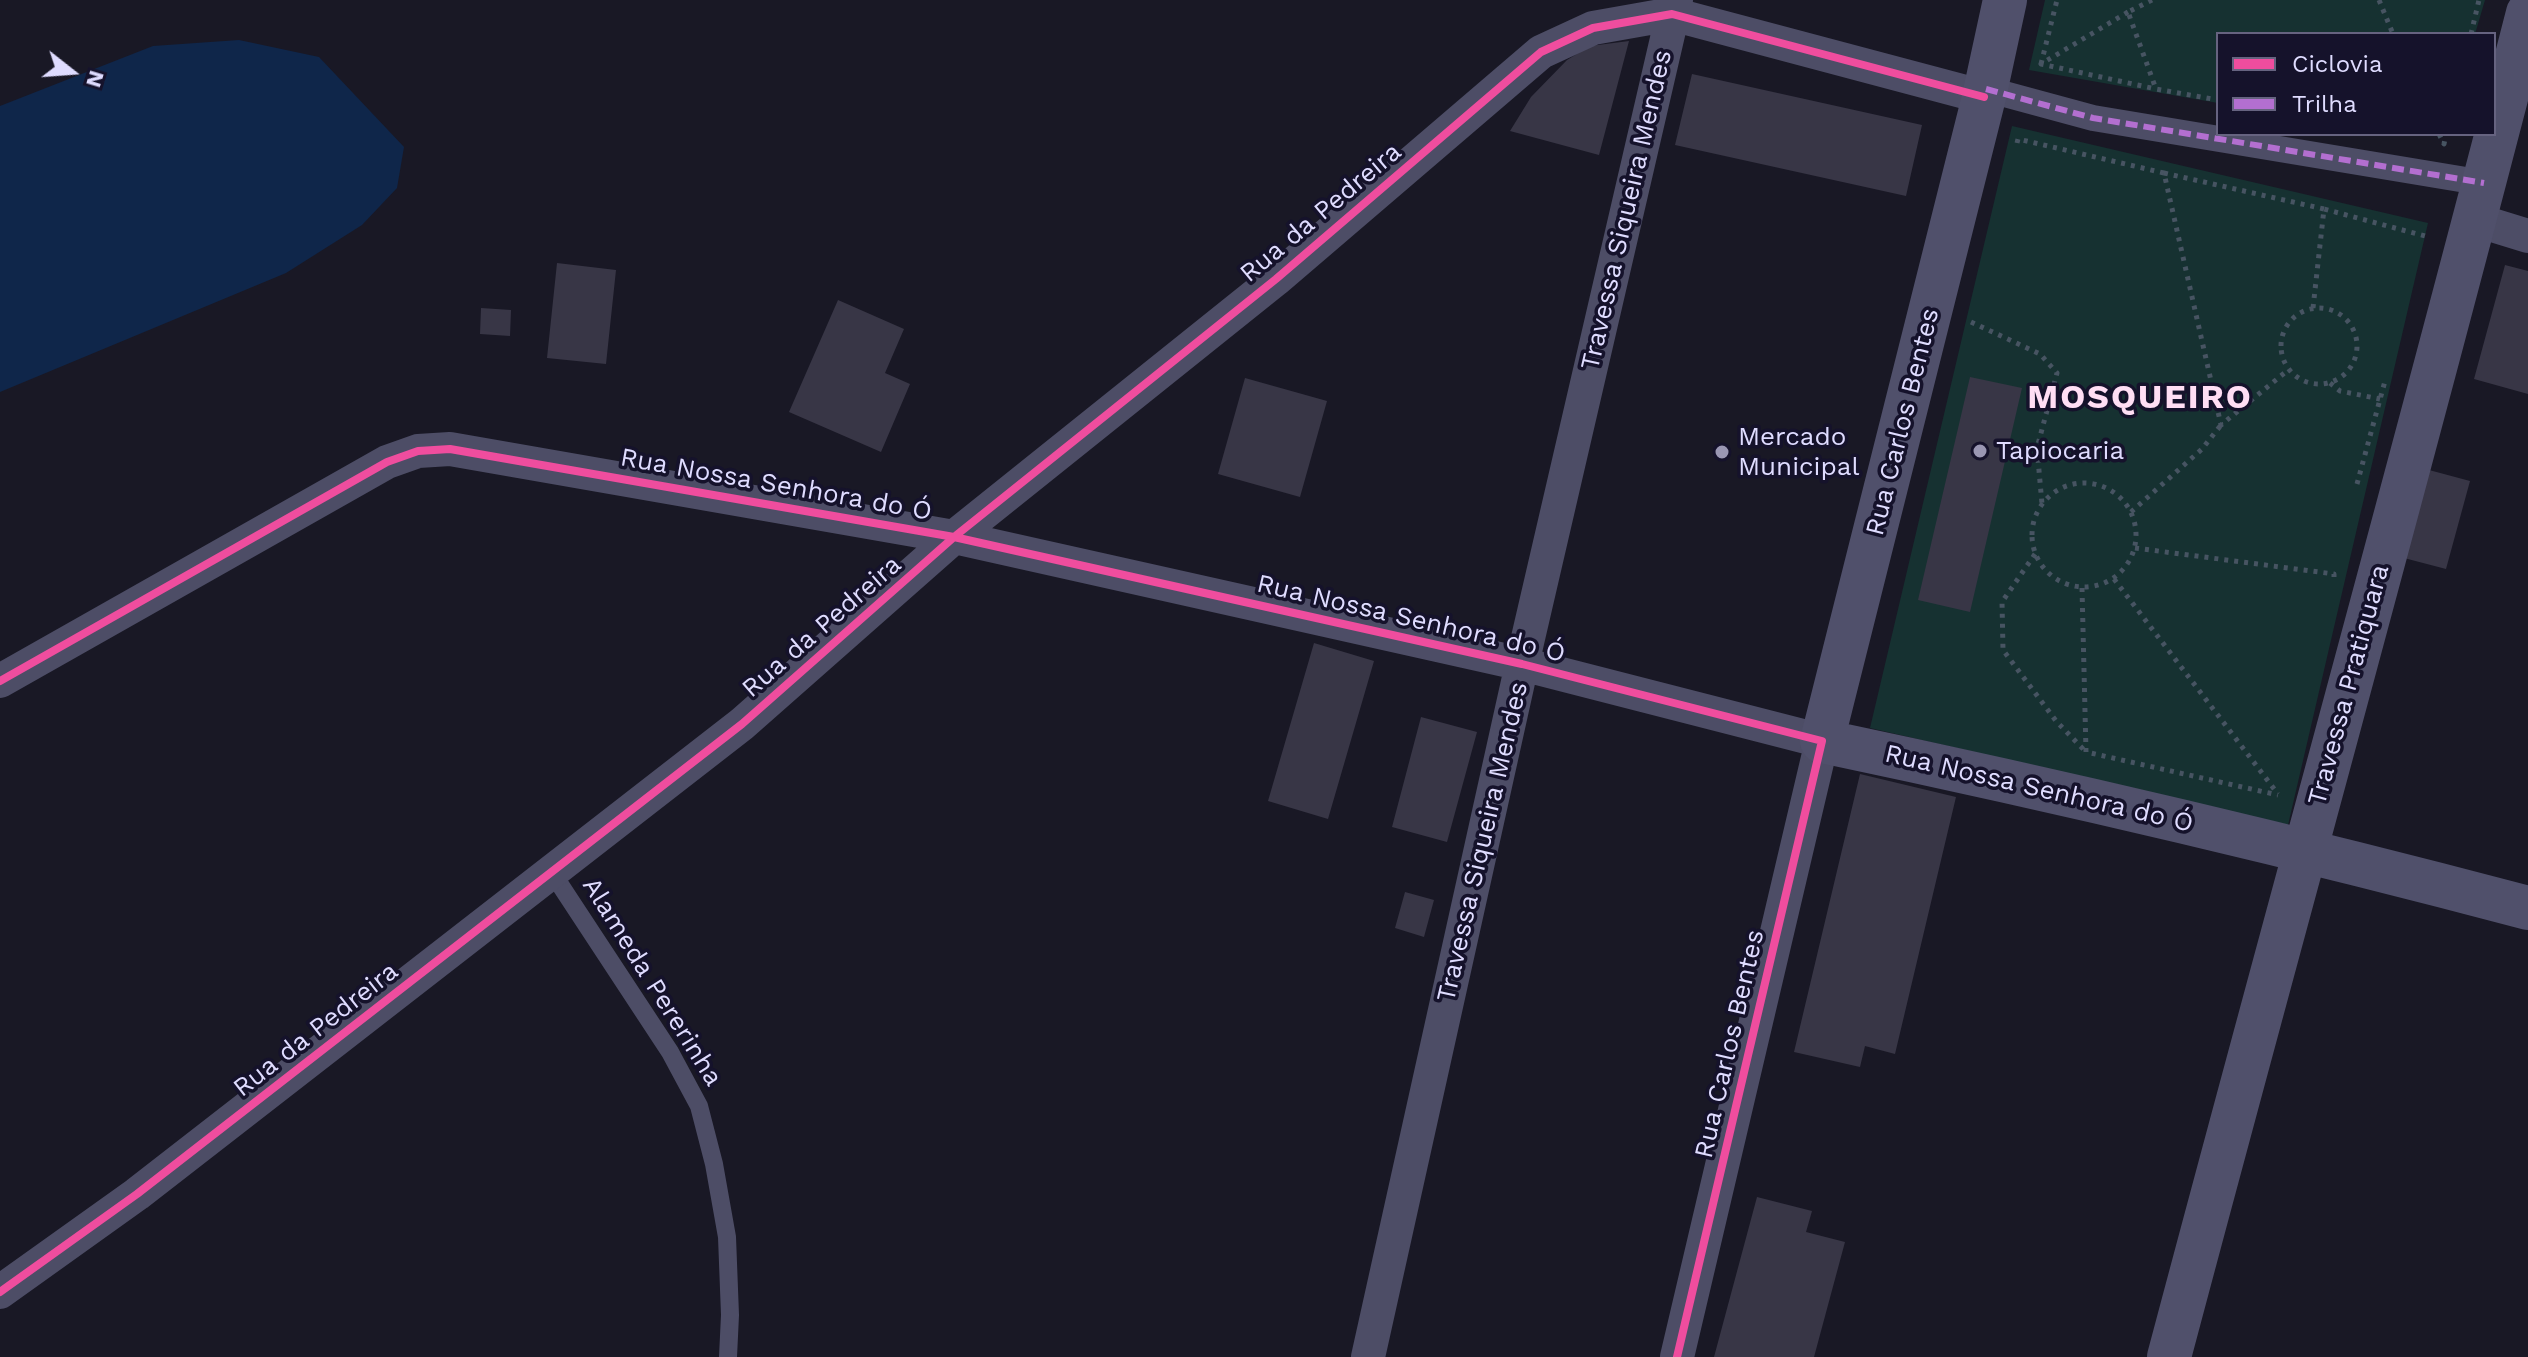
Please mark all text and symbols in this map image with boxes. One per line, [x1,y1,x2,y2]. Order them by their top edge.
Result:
north arrow [32,32,112,112]
legend [2216,32,2496,136]
street label: Travessa Siqueira Mendes [1575,47,1679,373]
text: Ciclovia [2292,50,2382,78]
text: N [81,68,110,91]
text: Trilha [2292,90,2357,118]
street label: Rua da Pedreira [1234,137,1408,289]
street label: Rua Carlos Bentes [1860,305,1946,539]
district label: MOSQUEIRO [2027,378,2253,418]
place label: Mercado Municipal [1738,421,1859,482]
place label: Tapiocaria [1996,435,2124,467]
street label: Rua Nossa Senhora do Ó [618,442,934,528]
marker: Tapiocaria [1971,442,1989,460]
marker: Mercado Municipal [1713,443,1731,461]
street label: Rua da Pedreira [736,549,908,705]
street label: Travessa Pratiquara [2302,561,2396,809]
street label: Rua Nossa Senhora do Ó [1254,568,1568,670]
street label: Travessa Siqueira Mendes [1431,679,1535,1005]
street label: Rua Nossa Senhora do Ó [1882,738,2196,840]
street label: Alameda Pererinha [575,872,729,1092]
street label: Rua Carlos Bentes [1689,927,1771,1161]
street label: Rua da Pedreira [227,956,405,1104]

